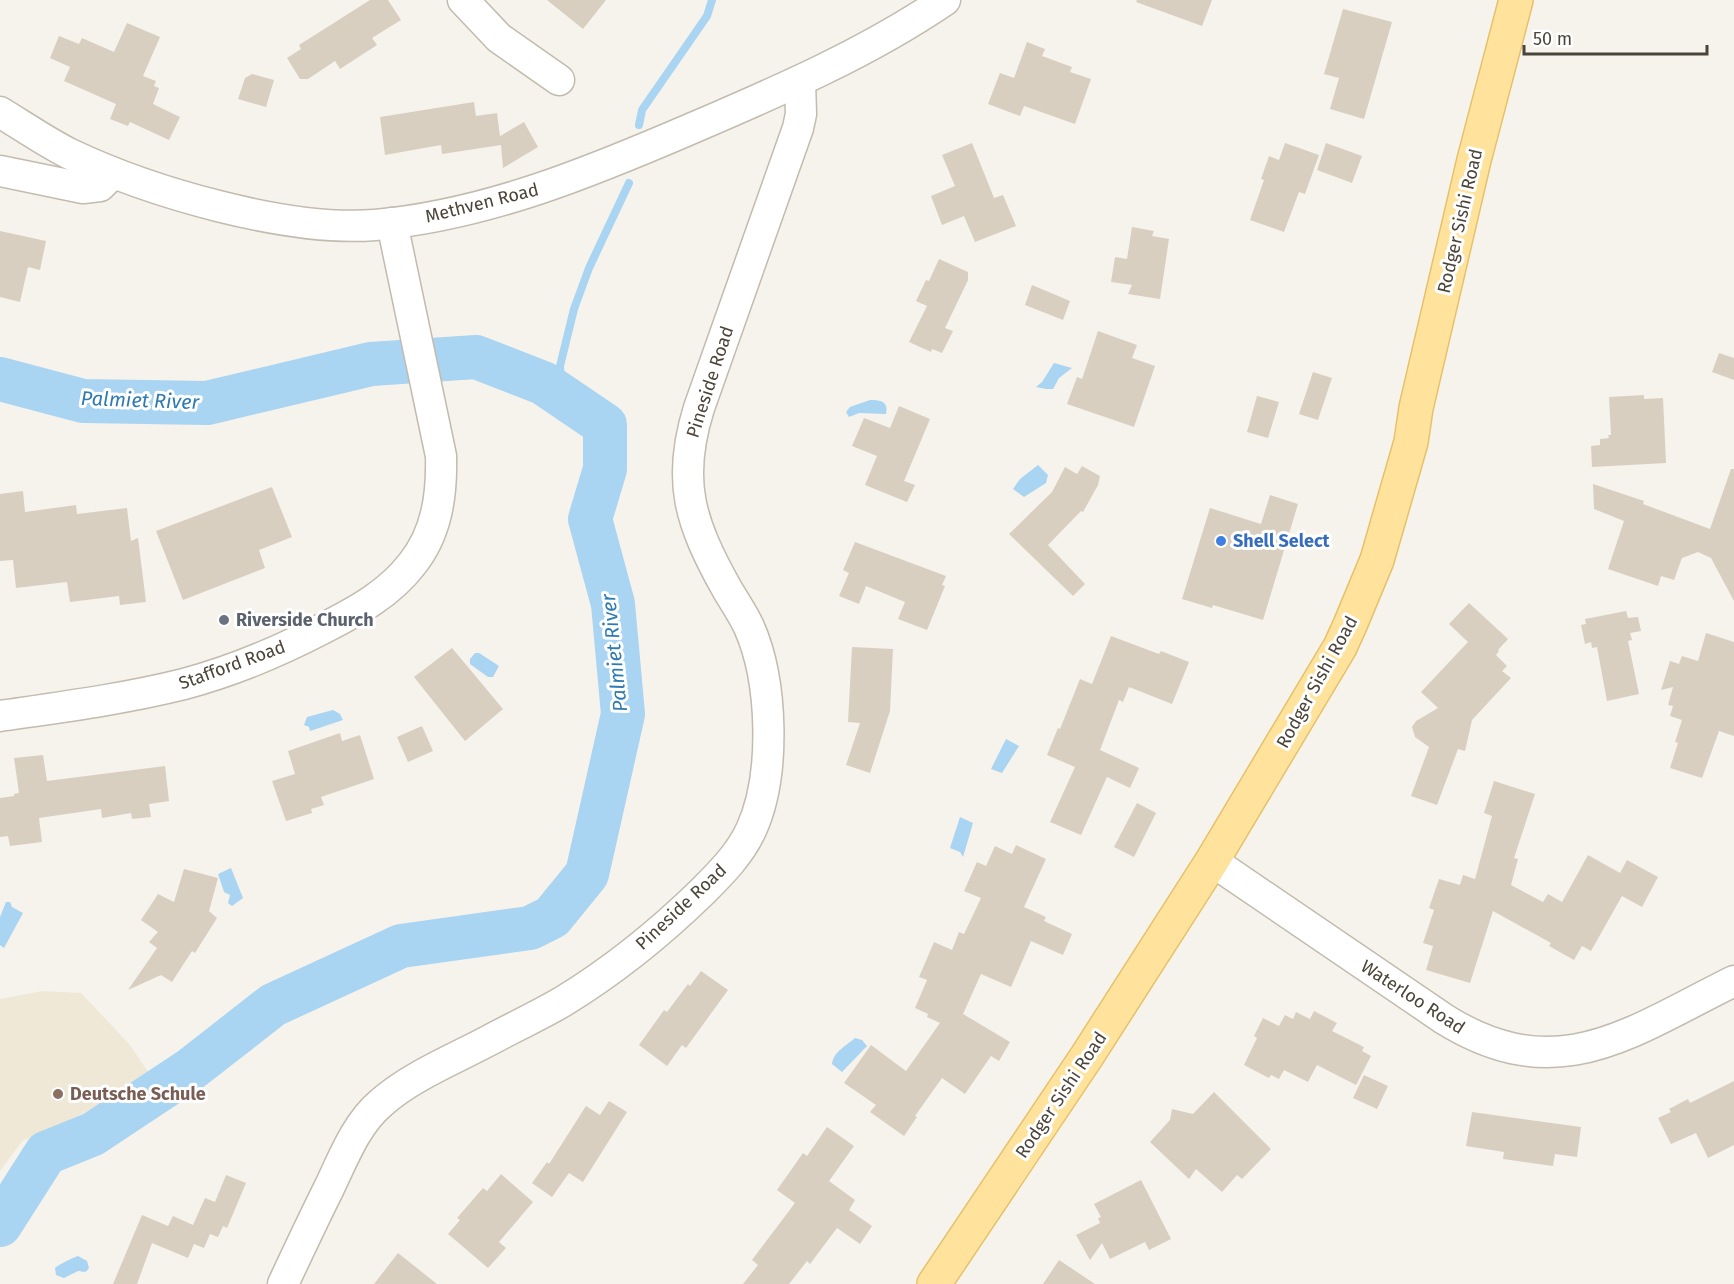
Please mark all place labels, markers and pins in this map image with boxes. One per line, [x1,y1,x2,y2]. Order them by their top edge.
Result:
place label: Shell Select [1233,530,1331,552]
marker: Shell Select [1214,534,1228,548]
place label: Riverside Church [236,609,374,631]
marker: Riverside Church [217,613,231,627]
place label: Deutsche Schule [70,1083,206,1105]
marker: Deutsche Schule [51,1087,65,1101]

